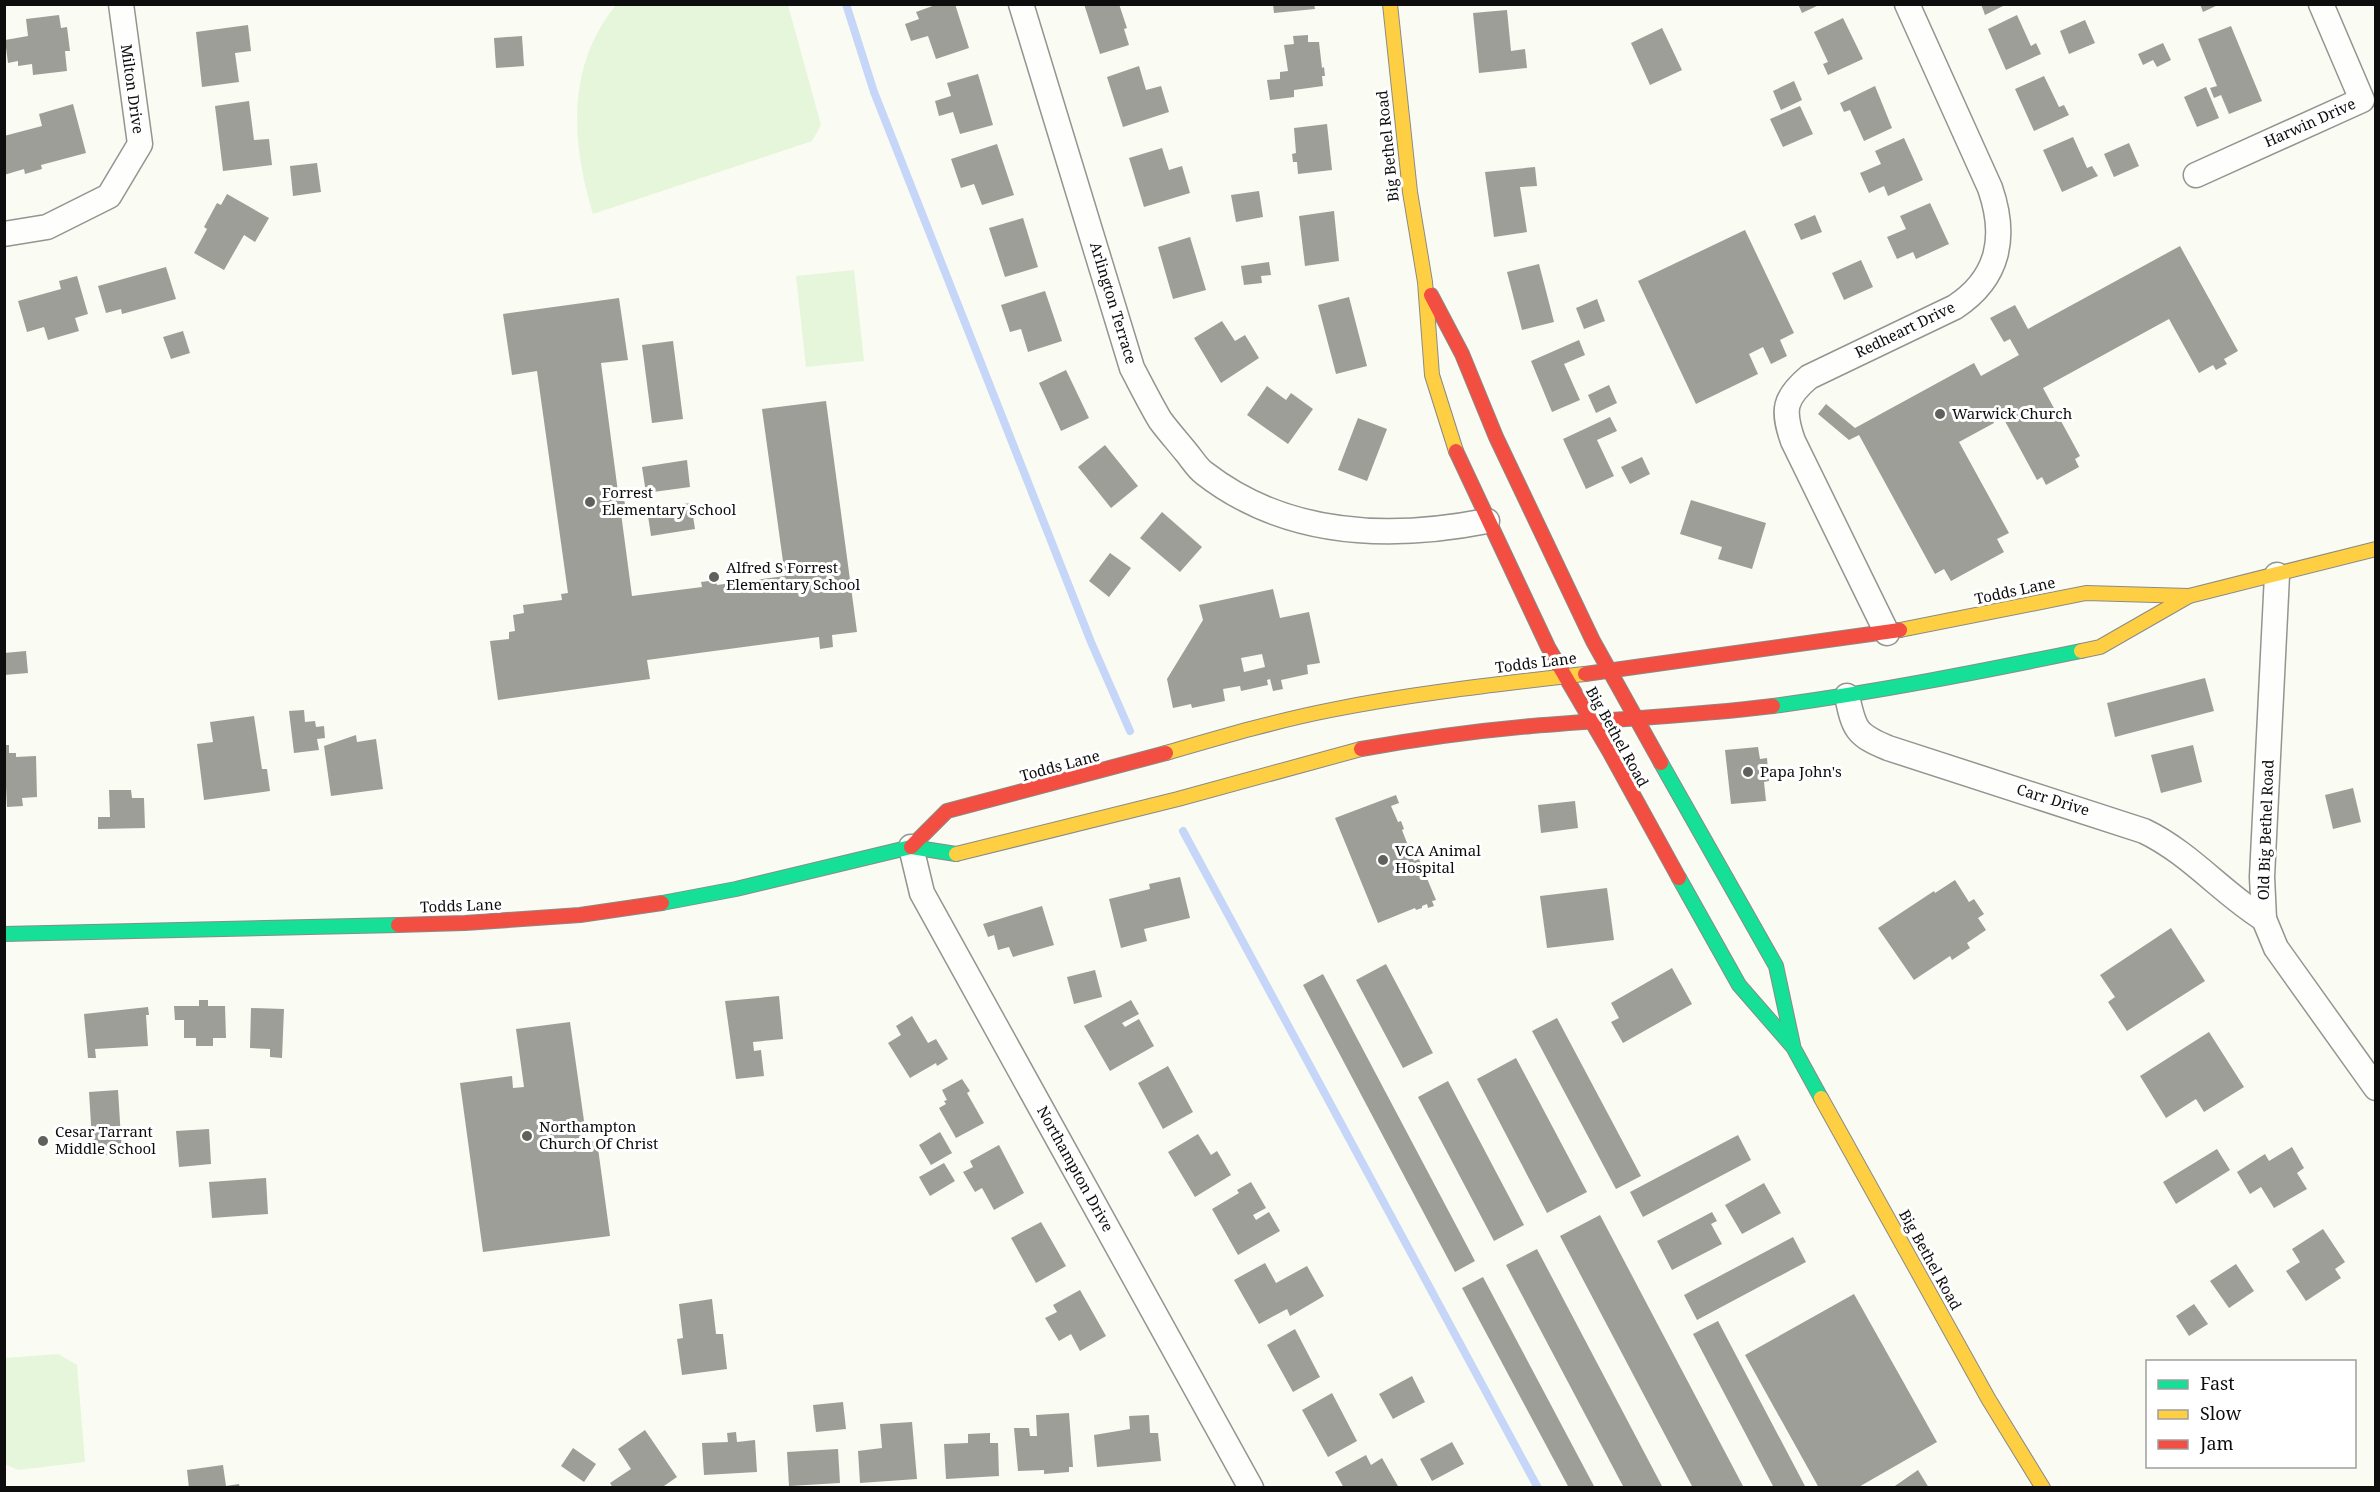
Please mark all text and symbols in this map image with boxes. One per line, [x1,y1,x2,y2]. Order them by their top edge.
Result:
street label: Milton Drive [117,43,149,135]
street label: Big Bethel Road [1371,89,1403,203]
street label: Harwin Drive [2261,93,2359,151]
street label: Arlington Terrace [1086,239,1142,366]
street label: Redheart Drive [1851,296,1958,362]
place label: Warwick Church [1952,403,2073,423]
marker: Warwick Church [1933,407,1947,421]
place label: Forrest Elementary School [602,482,736,519]
marker: Forrest Elementary School [583,495,597,509]
place label: Alfred S Forrest Elementary School [726,557,860,594]
marker: Alfred S Forrest Elementary School [707,570,721,584]
street label: Todds Lane [1973,572,2057,608]
street label: Todds Lane [1494,647,1578,677]
street label: Big Bethel Road [1582,683,1654,790]
street label: Todds Lane [1018,745,1102,785]
street label: Old Big Bethel Road [2253,759,2277,901]
place label: Papa John's [1760,761,1842,781]
marker: Papa John's [1741,765,1755,779]
street label: Carr Drive [2014,778,2092,820]
place label: VCA Animal Hospital [1395,840,1481,877]
marker: VCA Animal Hospital [1376,853,1390,867]
street label: Todds Lane [420,894,502,916]
street label: Northampton Drive [1033,1102,1119,1235]
place label: Northampton Church Of Christ [539,1116,658,1153]
place label: Cesar Tarrant Middle School [55,1121,156,1158]
marker: Northampton Church Of Christ [520,1129,534,1143]
marker: Cesar Tarrant Middle School [36,1134,50,1148]
street label: Big Bethel Road [1895,1206,1967,1313]
legend [2146,1360,2356,1468]
text: Fast [2200,1371,2235,1395]
text: Slow [2200,1401,2242,1425]
text: Jam [2199,1431,2234,1455]

